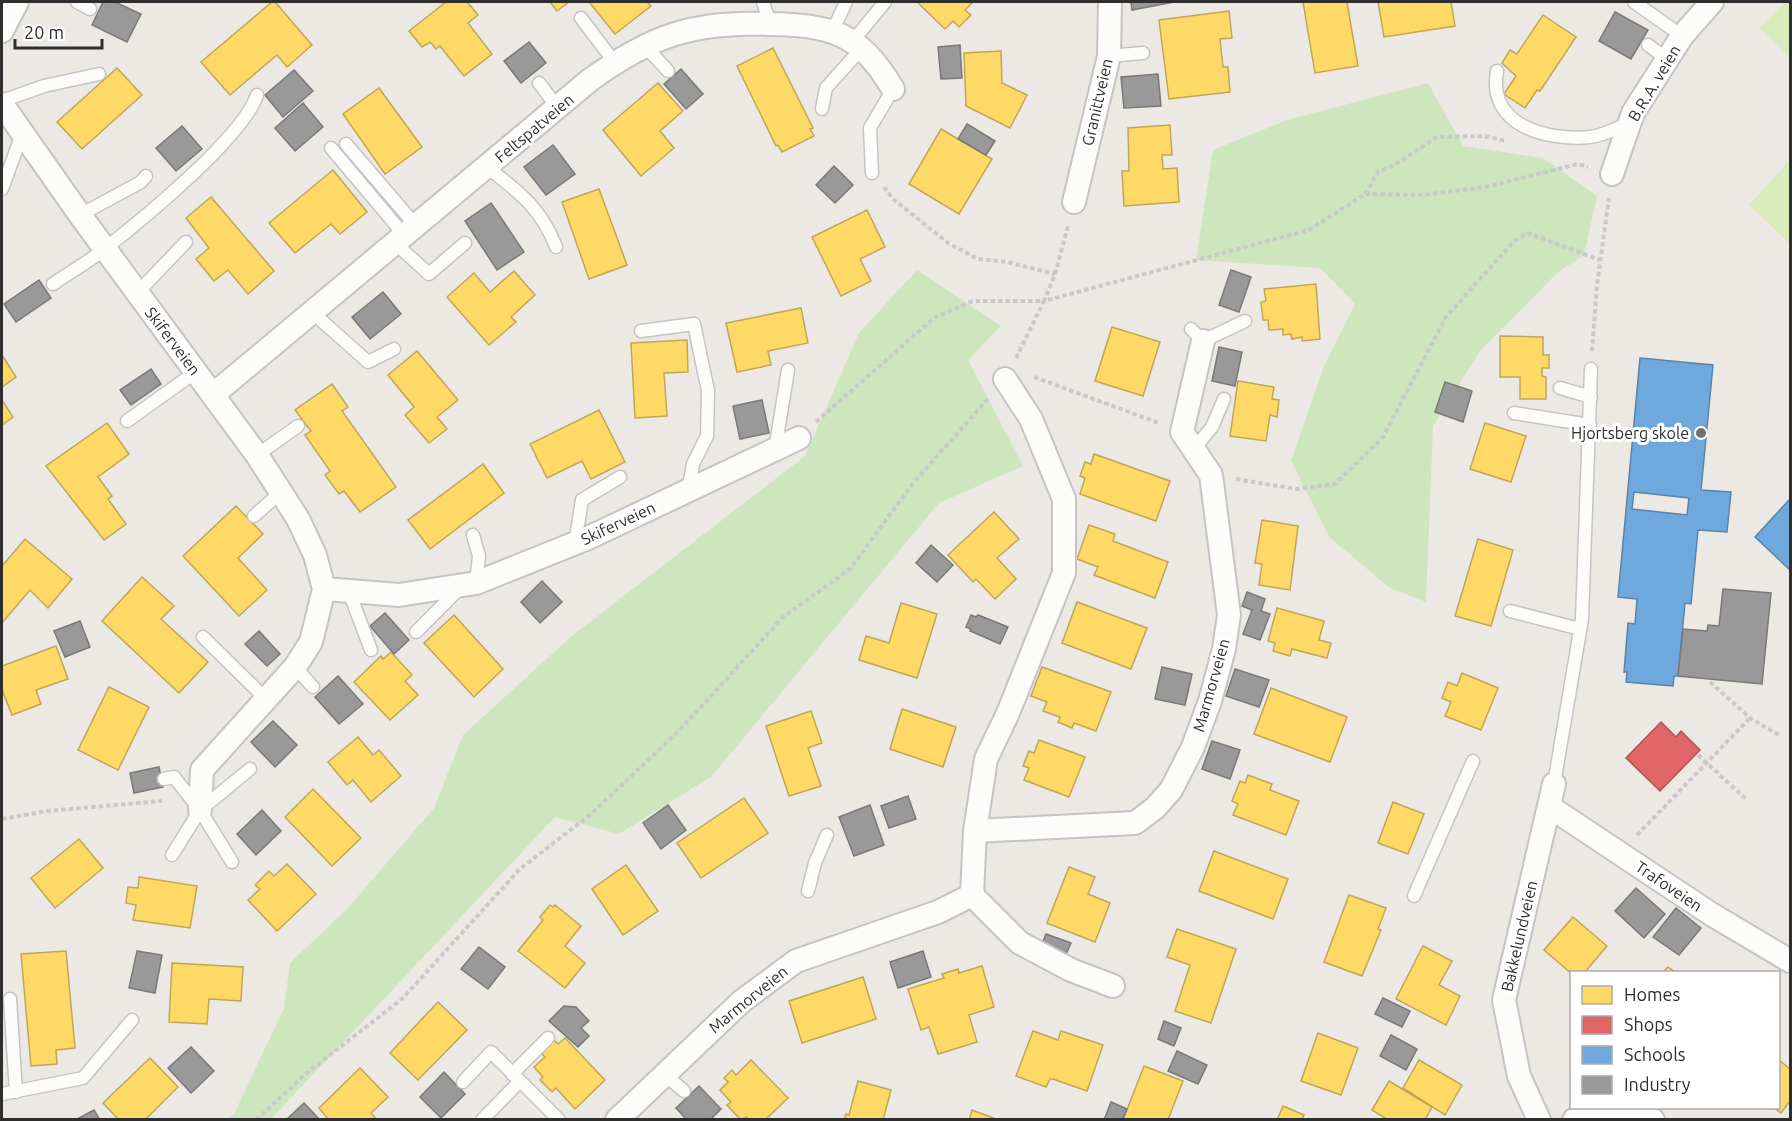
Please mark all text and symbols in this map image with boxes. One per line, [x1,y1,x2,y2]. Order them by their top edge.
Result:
scale bar [15,12,102,50]
text: 20 m [24,22,64,42]
street label: B.R.A. veien [1624,42,1684,124]
street label: Granittveien [1078,57,1116,147]
street label: Feltspatveien [491,90,577,166]
street label: Skiferveien [142,304,204,378]
place label: Hjortsberg skole [1571,424,1689,442]
marker: Hjortsberg skole [1694,426,1708,440]
street label: Skiferveien [578,498,658,548]
street label: Marmorveien [1189,636,1233,734]
street label: Trafoveien [1632,857,1706,915]
street label: Bakkelundveien [1497,879,1541,993]
street label: Marmorveien [705,962,791,1036]
legend [1570,971,1780,1109]
text: Homes [1624,984,1681,1004]
text: Shops [1624,1014,1673,1034]
text: Schools [1624,1044,1686,1064]
text: Industry [1624,1074,1691,1094]

